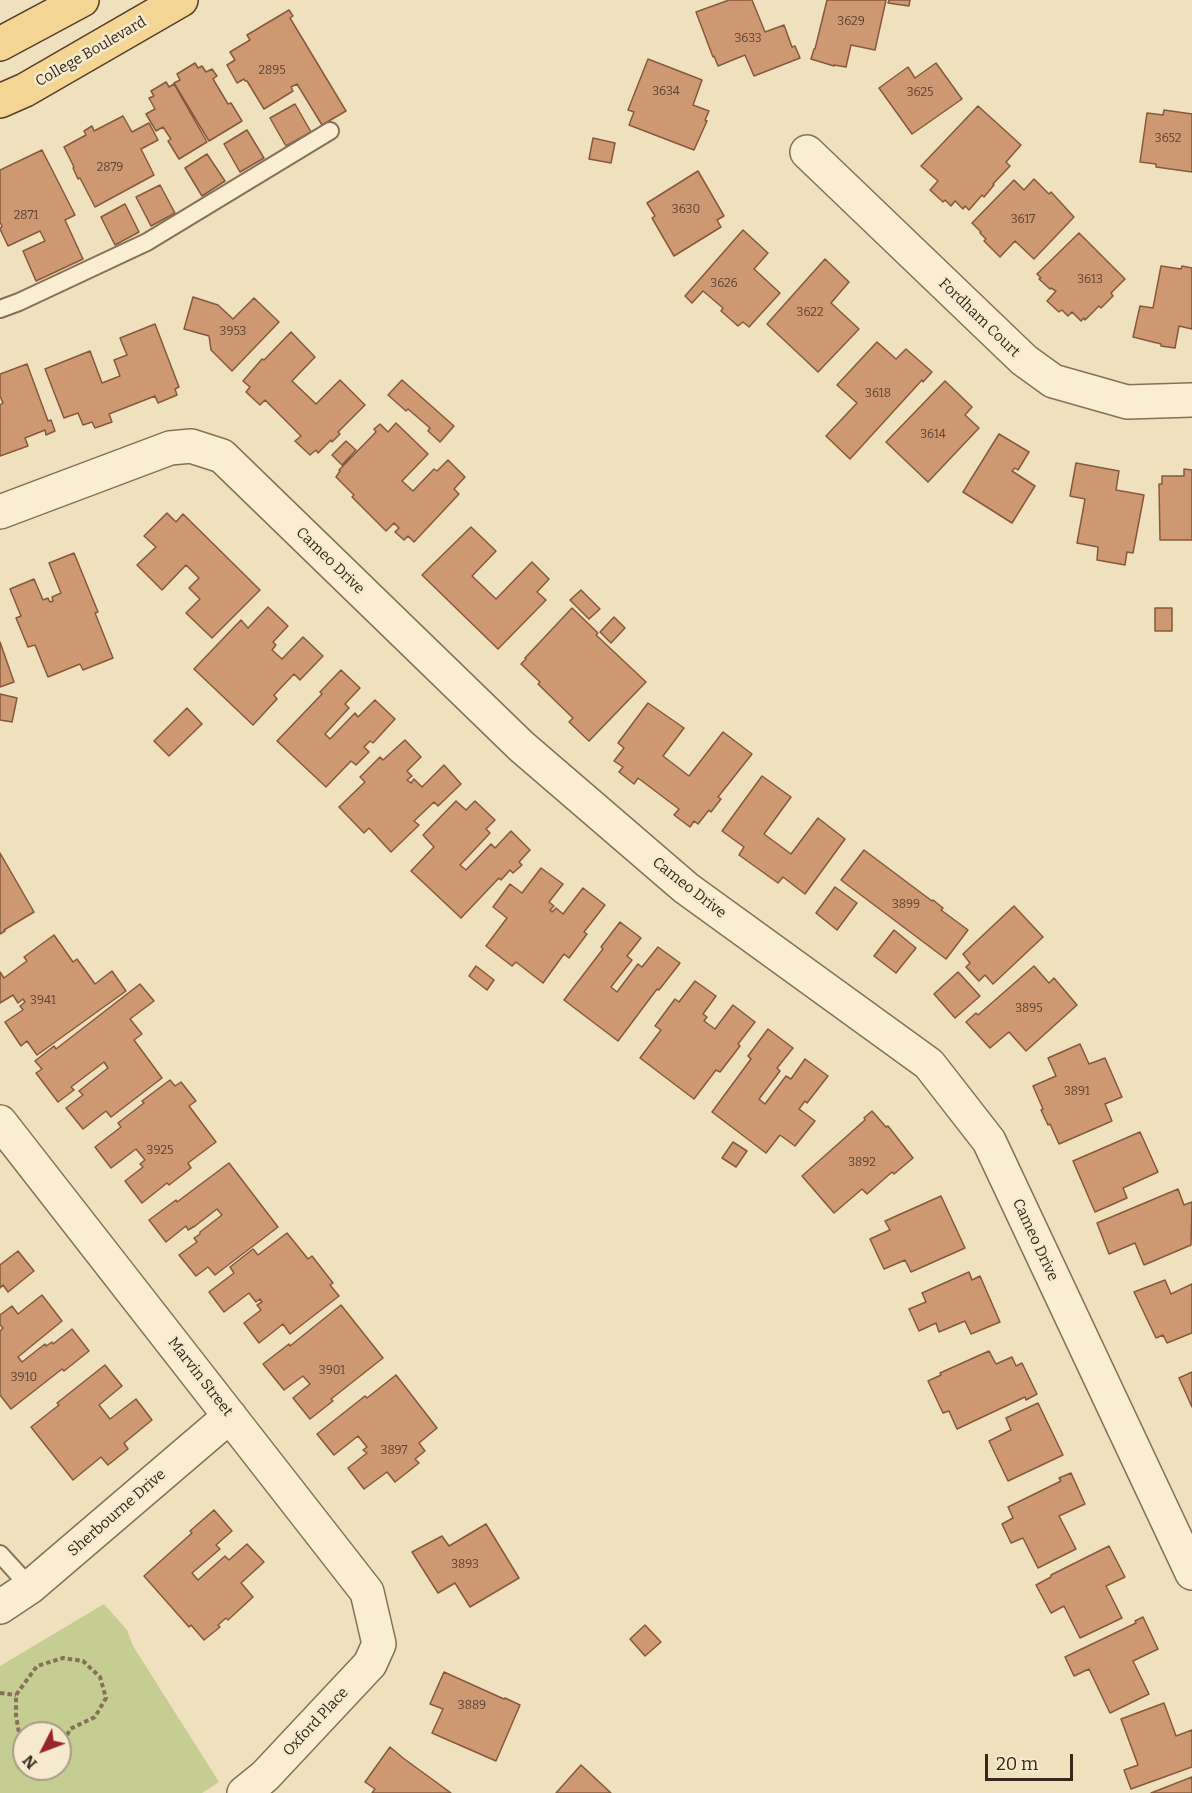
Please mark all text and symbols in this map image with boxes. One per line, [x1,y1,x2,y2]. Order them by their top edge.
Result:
street label: College Boulevard [32,13,150,91]
house number: 3629 [837,15,865,29]
house number: 3633 [734,32,762,46]
house number: 2895 [258,64,286,78]
house number: 3634 [652,85,680,99]
house number: 3625 [907,86,933,100]
house number: 3652 [1155,132,1181,146]
house number: 2879 [97,161,123,175]
house number: 3630 [672,203,700,217]
house number: 2871 [14,209,38,223]
house number: 3617 [1011,213,1035,227]
house number: 3613 [1077,273,1103,287]
street label: Fordham Court [935,275,1023,361]
house number: 3626 [710,277,738,291]
house number: 3622 [797,306,823,320]
house number: 3953 [220,325,246,339]
house number: 3618 [865,387,891,401]
house number: 3614 [920,428,946,442]
street label: Cameo Drive [292,524,368,598]
street label: Cameo Drive [649,854,729,922]
house number: 3899 [892,898,920,912]
house number: 3941 [30,994,56,1008]
house number: 3895 [1015,1002,1043,1016]
house number: 3891 [1064,1085,1090,1099]
house number: 3925 [147,1144,173,1158]
house number: 3892 [848,1156,876,1170]
street label: Cameo Drive [1008,1196,1062,1284]
street label: Marvin Street [164,1334,236,1420]
house number: 3901 [319,1364,345,1378]
house number: 3910 [11,1371,37,1385]
house number: 3897 [381,1444,407,1458]
street label: Sherbourne Drive [64,1466,170,1560]
house number: 3893 [451,1558,479,1572]
street label: Oxford Place [280,1684,352,1760]
house number: 3889 [458,1699,486,1713]
north arrow [12,1721,72,1781]
scale bar [988,1742,1076,1780]
text: N [19,1751,41,1773]
text: 20 m [996,1753,1038,1775]

